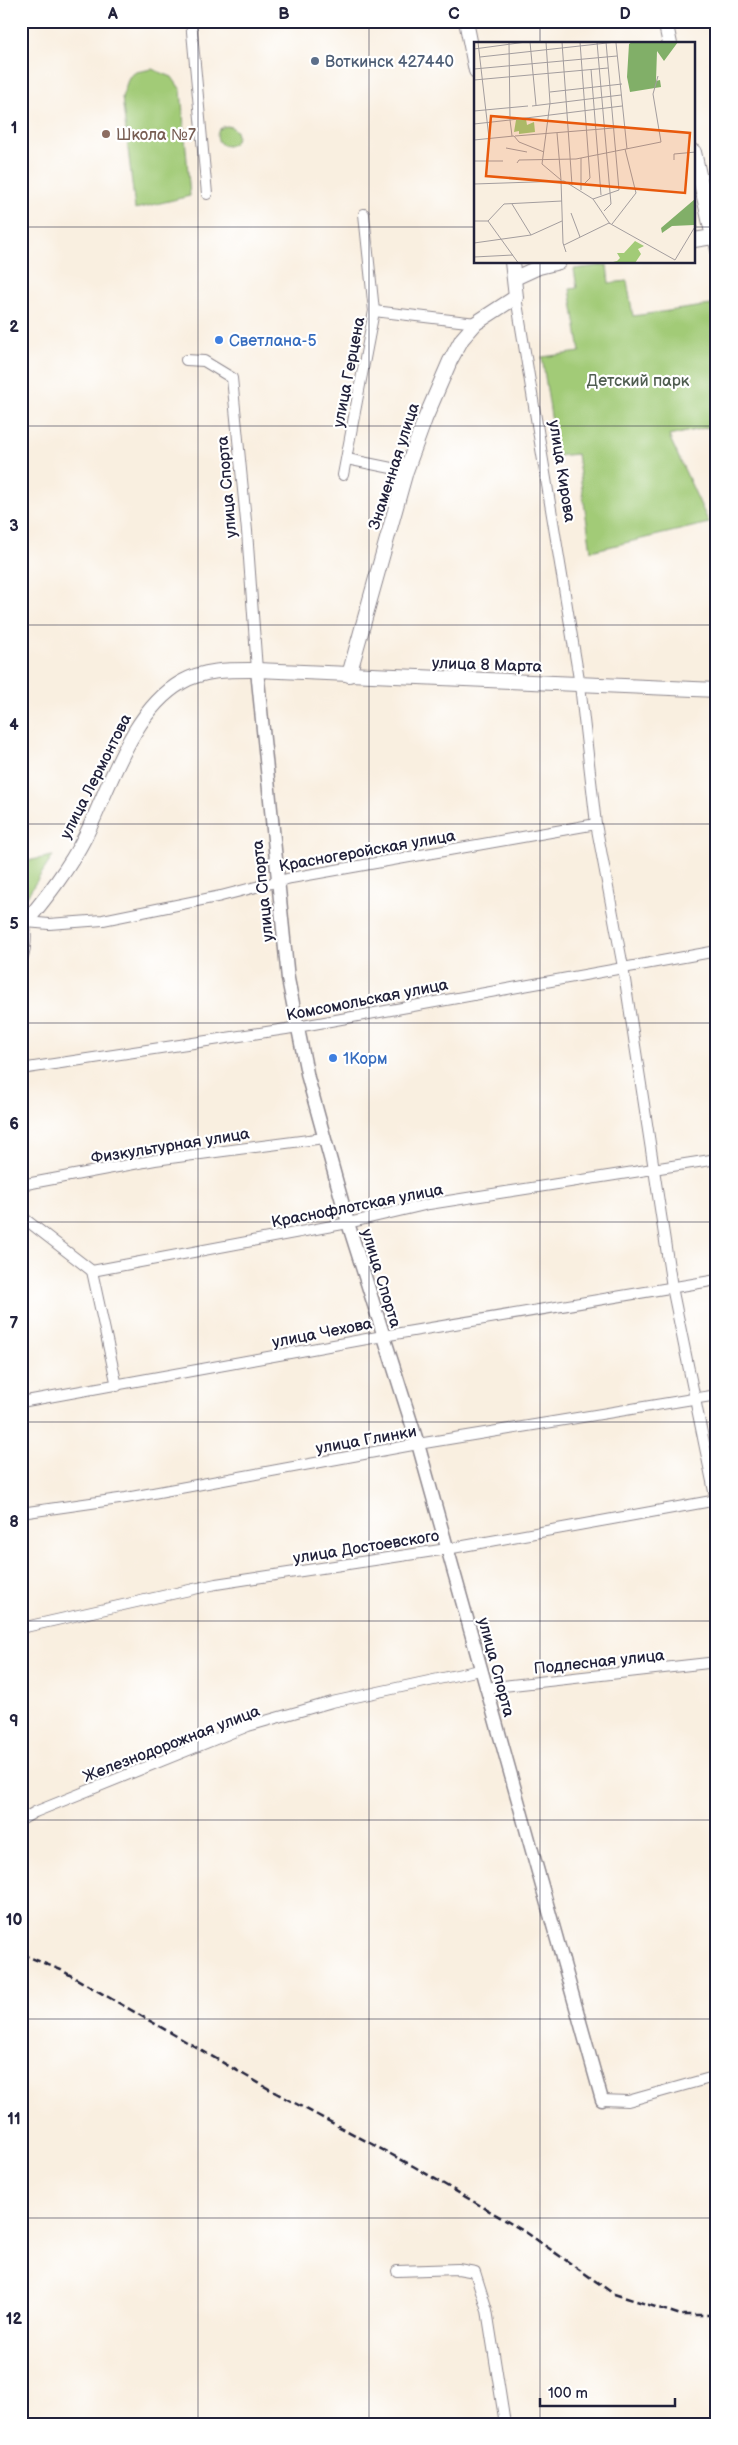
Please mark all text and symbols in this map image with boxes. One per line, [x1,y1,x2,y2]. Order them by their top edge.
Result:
text: A [107,5,118,24]
text: B [278,5,290,24]
text: C [448,5,460,24]
text: D [619,5,631,24]
inset map [474,42,696,264]
place label: Воткинск 427440 [325,53,454,72]
marker: Воткинск 427440 [309,55,321,67]
text: 1 [11,119,17,138]
place label: Школа №7 [116,126,196,145]
marker: Школа №7 [100,128,112,140]
street label: улица Герцена [329,315,370,429]
text: 2 [9,318,19,337]
place label: Светлана-5 [229,332,317,351]
marker: Светлана-5 [213,334,225,346]
park label: Детский парк [587,372,690,391]
street label: Знаменная улица [365,400,424,532]
street label: улица Кирова [544,419,579,524]
street label: улица Спорта [214,435,241,539]
text: 3 [9,517,19,536]
street label: улица 8 Марта [431,654,543,677]
street label: улица Лермонтова [57,710,136,842]
text: 4 [9,716,19,735]
street label: Красногеройская улица [278,827,457,876]
street label: улица Спорта [249,838,278,943]
text: 5 [9,915,19,934]
street label: Комсомольская улица [285,975,450,1025]
place label: 1Корм [343,1050,387,1069]
marker: 1Корм [327,1052,339,1064]
text: 6 [9,1115,19,1134]
street label: Физкультурная улица [90,1124,251,1168]
street label: Краснофлотская улица [270,1180,445,1232]
street label: улица Спорта [357,1227,405,1331]
text: 7 [10,1314,19,1333]
street label: улица Чехова [271,1314,374,1352]
street label: улица Глинки [314,1422,418,1459]
text: 8 [9,1513,19,1532]
street label: улица Достоевского [292,1527,441,1568]
street label: улица Спорта [473,1616,518,1720]
street label: Подлесная улица [533,1646,666,1679]
street label: Железнодорожная улица [80,1702,263,1787]
text: 9 [9,1712,19,1731]
text: 10 [6,1911,22,1930]
text: 11 [7,2110,21,2129]
text: 12 [6,2310,23,2329]
scale bar [540,2375,676,2407]
text: 100 m [548,2384,588,2403]

